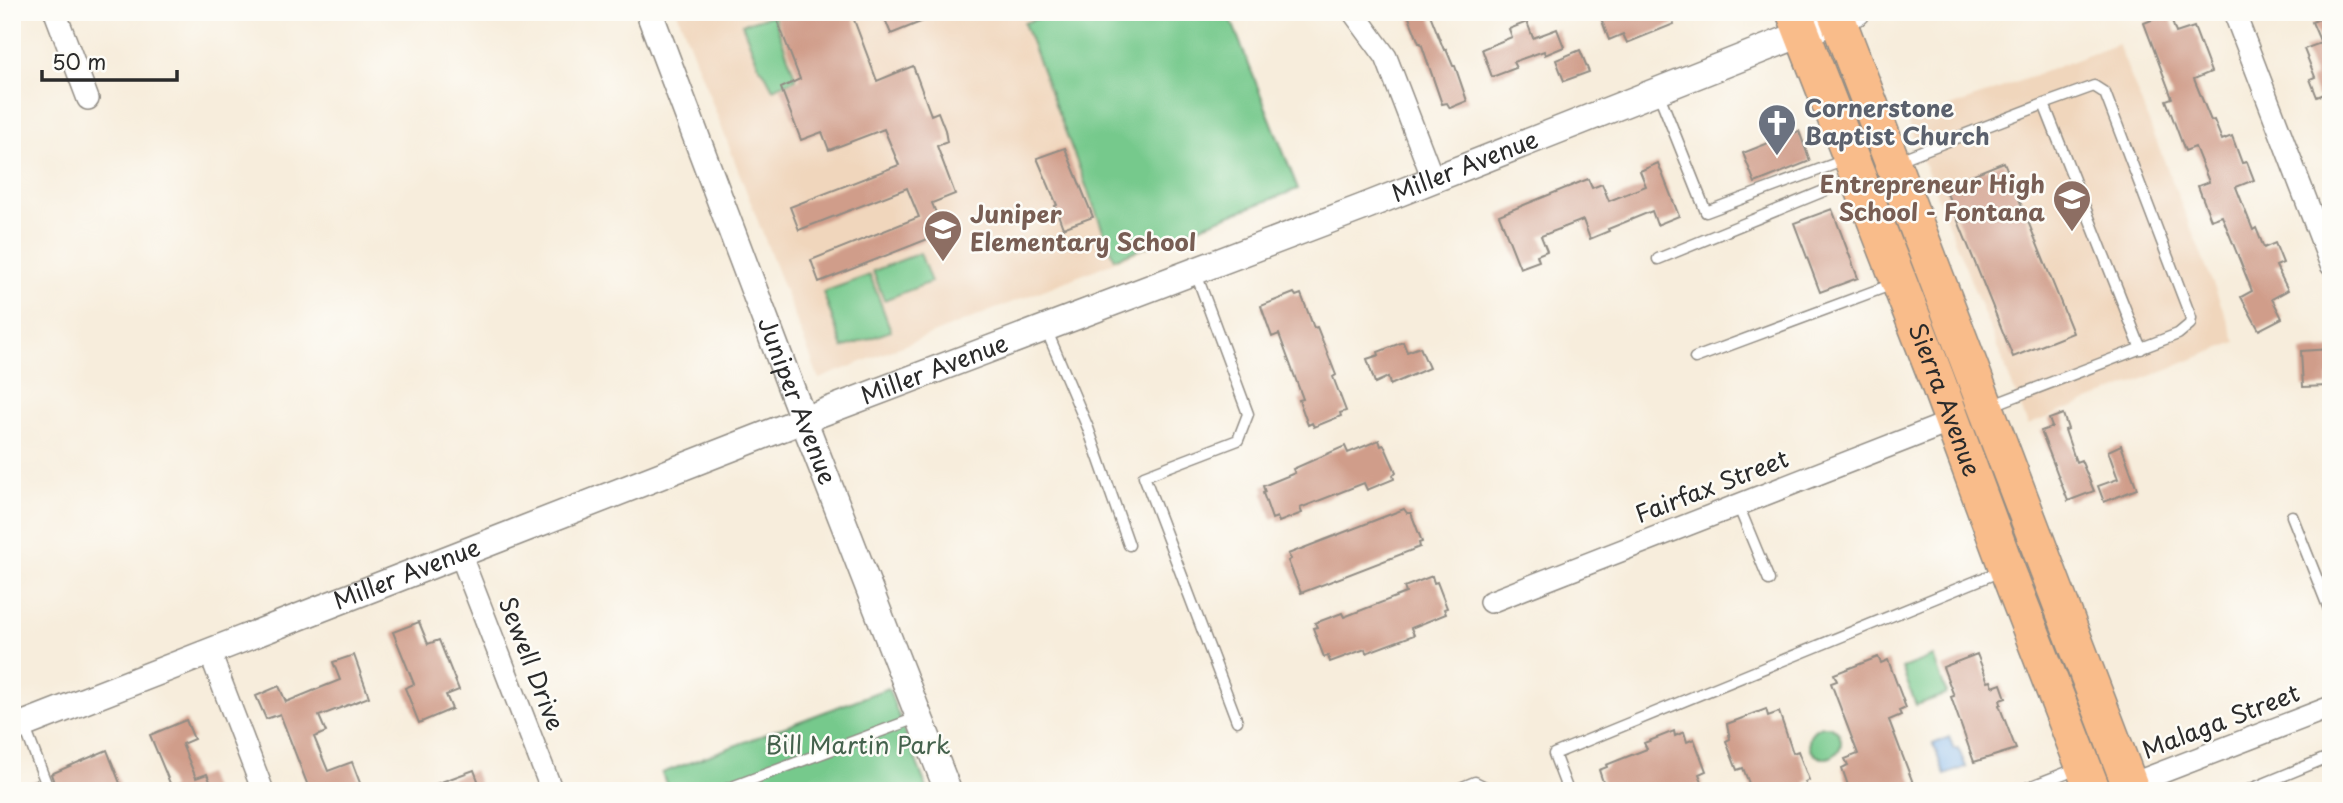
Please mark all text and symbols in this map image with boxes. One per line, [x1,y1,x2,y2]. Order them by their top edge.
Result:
scale bar [42,38,177,82]
text: 50 m [52,45,106,77]
place label: Cornerstone Baptist Church [1804,89,1990,153]
church icon: Cornerstone Baptist Church [1756,102,1798,157]
street label: Miller Avenue [1386,120,1543,210]
place label: Entrepreneur High School - Fontana [1820,165,2045,229]
school or university icon: Entrepreneur High School - Fontana [2051,178,2093,233]
place label: Juniper Elementary School [970,195,1196,259]
school or university icon: Juniper Elementary School [922,208,964,263]
street label: Juniper Avenue [750,311,847,489]
street label: Sierra Avenue [1901,317,1991,481]
street label: Miller Avenue [855,324,1013,412]
street label: Fairfax Street [1629,439,1793,531]
street label: Miller Avenue [328,528,485,618]
street label: Sewell Drive [491,591,575,735]
street label: Malaga Street [2136,673,2305,767]
park label: Bill Martin Park [765,726,951,762]

